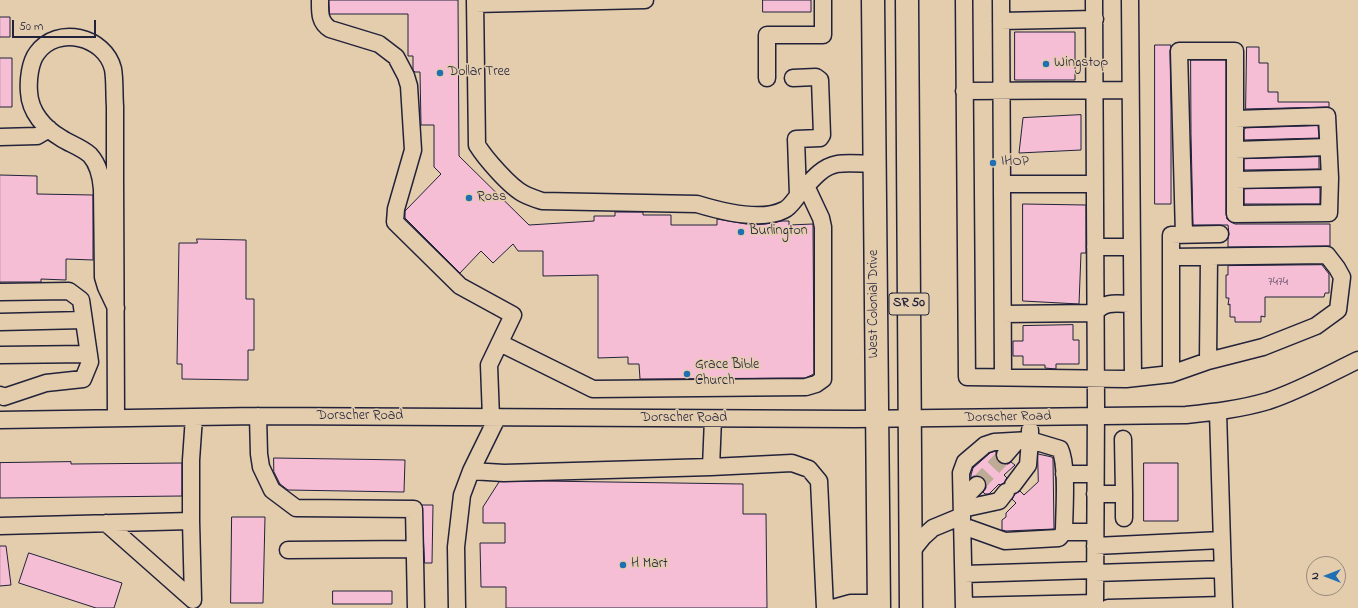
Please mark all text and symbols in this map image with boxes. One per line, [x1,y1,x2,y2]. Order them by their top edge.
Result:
scale bar [14,12,98,38]
text: 50 m [19,18,43,36]
place label: Wingstop [1054,56,1108,72]
marker: Wingstop [1041,59,1051,69]
place label: Dollar Tree [448,65,510,81]
marker: Dollar Tree [435,68,445,78]
place label: IHOP [1001,155,1029,171]
marker: IHOP [988,158,998,168]
place label: Ross [477,190,506,206]
marker: Ross [464,193,474,203]
place label: Burlington [749,224,808,240]
marker: Burlington [736,227,746,237]
street label: West Colonial Drive [867,250,883,358]
house number: 7474 [1268,276,1288,290]
road number: SR 50 [889,293,929,315]
place label: Grace Bible Church [695,358,759,390]
marker: Grace Bible Church [682,369,692,379]
street label: Dorscher Road [317,409,403,425]
street label: Dorscher Road [965,409,1051,427]
street label: Dorscher Road [641,411,727,427]
north arrow [1306,556,1346,596]
place label: H Mart [631,557,668,573]
marker: H Mart [618,560,628,570]
text: N [1307,572,1323,580]

